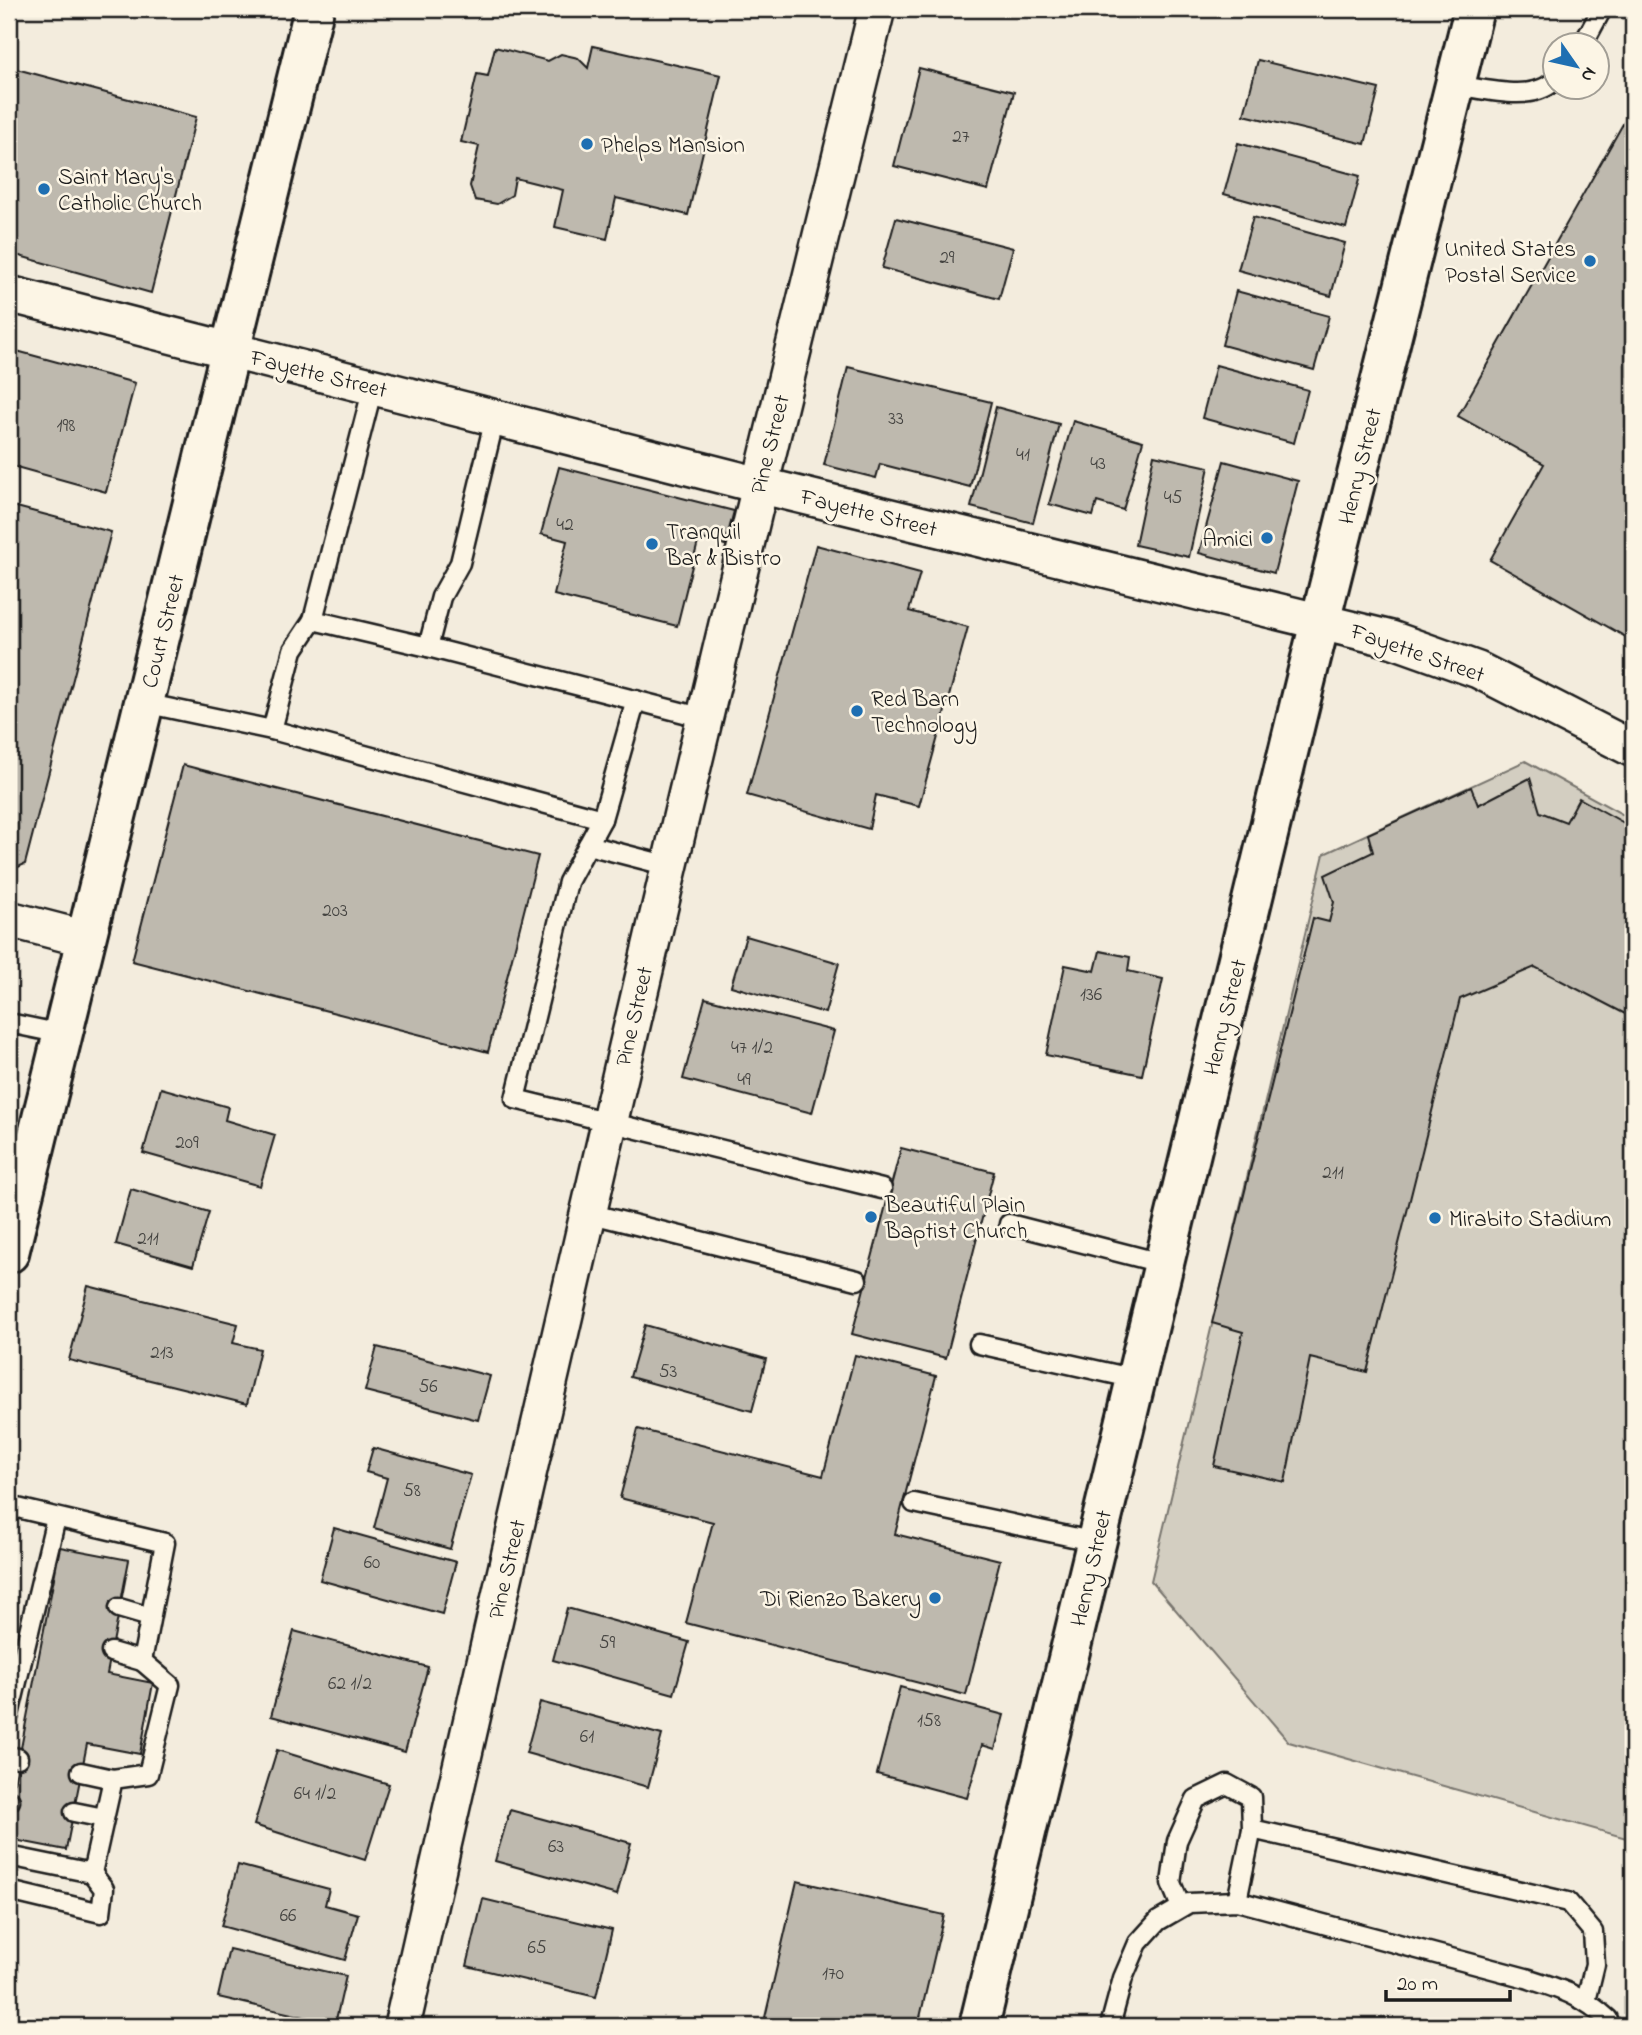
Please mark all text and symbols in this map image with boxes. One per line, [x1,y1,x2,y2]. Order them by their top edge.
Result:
north arrow [1540,32,1610,102]
text: N [1573,61,1603,87]
house number: 27 [952,124,970,151]
place label: Phelps Mansion [601,130,745,163]
marker: Phelps Mansion [579,136,595,152]
place label: Saint Mary's Catholic Church [58,162,202,221]
marker: Saint Mary's Catholic Church [36,181,52,197]
place label: United States Postal Service [1445,234,1577,293]
house number: 29 [939,245,955,272]
marker: United States Postal Service [1582,253,1598,269]
street label: Fayette Street [245,342,391,410]
street label: Pine Street [743,391,800,498]
street label: Henry Street [1331,405,1394,529]
house number: 33 [888,406,904,433]
house number: 198 [57,413,75,440]
house number: 41 [1016,442,1030,469]
house number: 43 [1090,451,1106,478]
street label: Fayette Street [795,481,941,549]
house number: 45 [1164,485,1182,512]
house number: 42 [556,512,574,539]
place label: Tranquil Bar & Bistro [665,517,781,576]
place label: Amici [1202,524,1253,557]
marker: Amici [1259,530,1275,546]
marker: Tranquil Bar & Bistro [644,536,660,552]
street label: Court Street [134,571,195,692]
street label: Fayette Street [1344,616,1489,695]
place label: Red Barn Technology [871,684,977,745]
marker: Red Barn Technology [849,703,865,719]
house number: 203 [322,898,348,925]
street label: Henry Street [1196,956,1259,1080]
street label: Pine Street [608,963,663,1070]
house number: 136 [1080,982,1102,1009]
house number: 47 1/2 [731,1035,773,1062]
house number: 49 [737,1067,751,1094]
house number: 209 [175,1130,199,1157]
house number: 211 [1322,1160,1344,1187]
place label: Beautiful Plain Baptist Church [884,1190,1027,1249]
place label: Mirabito Stadium [1449,1204,1611,1237]
marker: Beautiful Plain Baptist Church [863,1209,879,1225]
marker: Mirabito Stadium [1427,1210,1443,1226]
house number: 211 [137,1226,159,1253]
house number: 213 [150,1340,174,1367]
house number: 53 [659,1359,678,1386]
house number: 56 [418,1374,438,1401]
house number: 58 [403,1478,421,1505]
street label: Henry Street [1063,1507,1124,1631]
street label: Pine Street [481,1516,536,1623]
house number: 60 [364,1550,380,1577]
place label: Di Rienzo Bakery [759,1584,921,1619]
marker: Di Rienzo Bakery [927,1590,943,1606]
house number: 59 [599,1630,616,1657]
house number: 62 1/2 [328,1671,372,1698]
house number: 158 [917,1708,941,1735]
house number: 61 [580,1724,594,1751]
house number: 64 1/2 [294,1781,336,1808]
house number: 63 [548,1834,564,1861]
house number: 66 [280,1903,296,1930]
house number: 65 [527,1935,547,1962]
scale bar [1386,1958,1511,2002]
house number: 170 [822,1961,844,1988]
text: 20 m [1397,1970,1438,2000]

